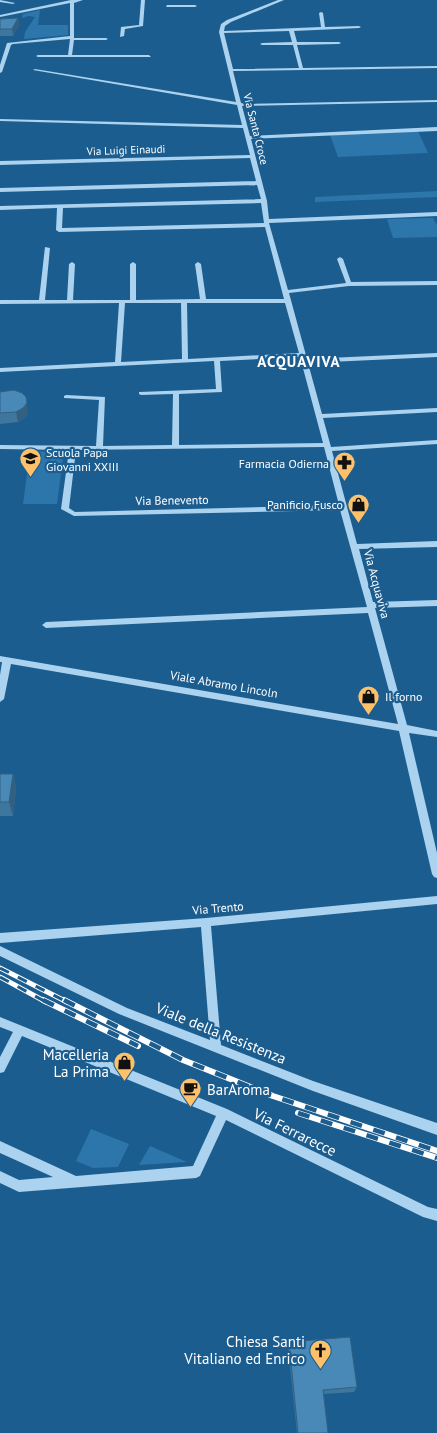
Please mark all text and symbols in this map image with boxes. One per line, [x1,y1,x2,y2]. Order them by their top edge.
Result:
street label: Via Santa Croce [240,91,272,167]
street label: Via Luigi Einaudi [85,142,166,158]
district label: ACQUAVIVA [257,352,341,371]
place label: Scuola Papa Giovanni XXIII [46,445,119,474]
school or university icon: Scuola Papa Giovanni XXIII [18,447,42,478]
pharmacy icon: Farmacia Odierna [333,451,357,482]
place label: Farmacia Odierna [239,456,329,471]
street label: Via Benevento [134,492,209,508]
shop icon: Panificio Fusco [347,492,371,523]
place label: Panificio Fusco [267,497,343,512]
street label: Via Acquaviva [360,547,393,620]
street label: Viale Abramo Lincoln [168,667,279,701]
shop icon: Il forno [357,684,381,715]
place label: Il forno [385,689,422,704]
street label: Via Trento [191,898,244,918]
street label: Viale della Resistenza [152,998,289,1068]
place label: Macelleria La Prima [43,1045,109,1081]
shop icon: Macelleria La Prima [113,1051,137,1082]
cafe icon: BarAroma [179,1077,203,1108]
place label: BarAroma [207,1080,270,1099]
street label: Via Ferrarecce [249,1103,340,1160]
place label: Chiesa Santi Vitaliano ed Enrico [183,1332,305,1368]
church icon: Chiesa Santi Vitaliano ed Enrico [309,1338,333,1369]

